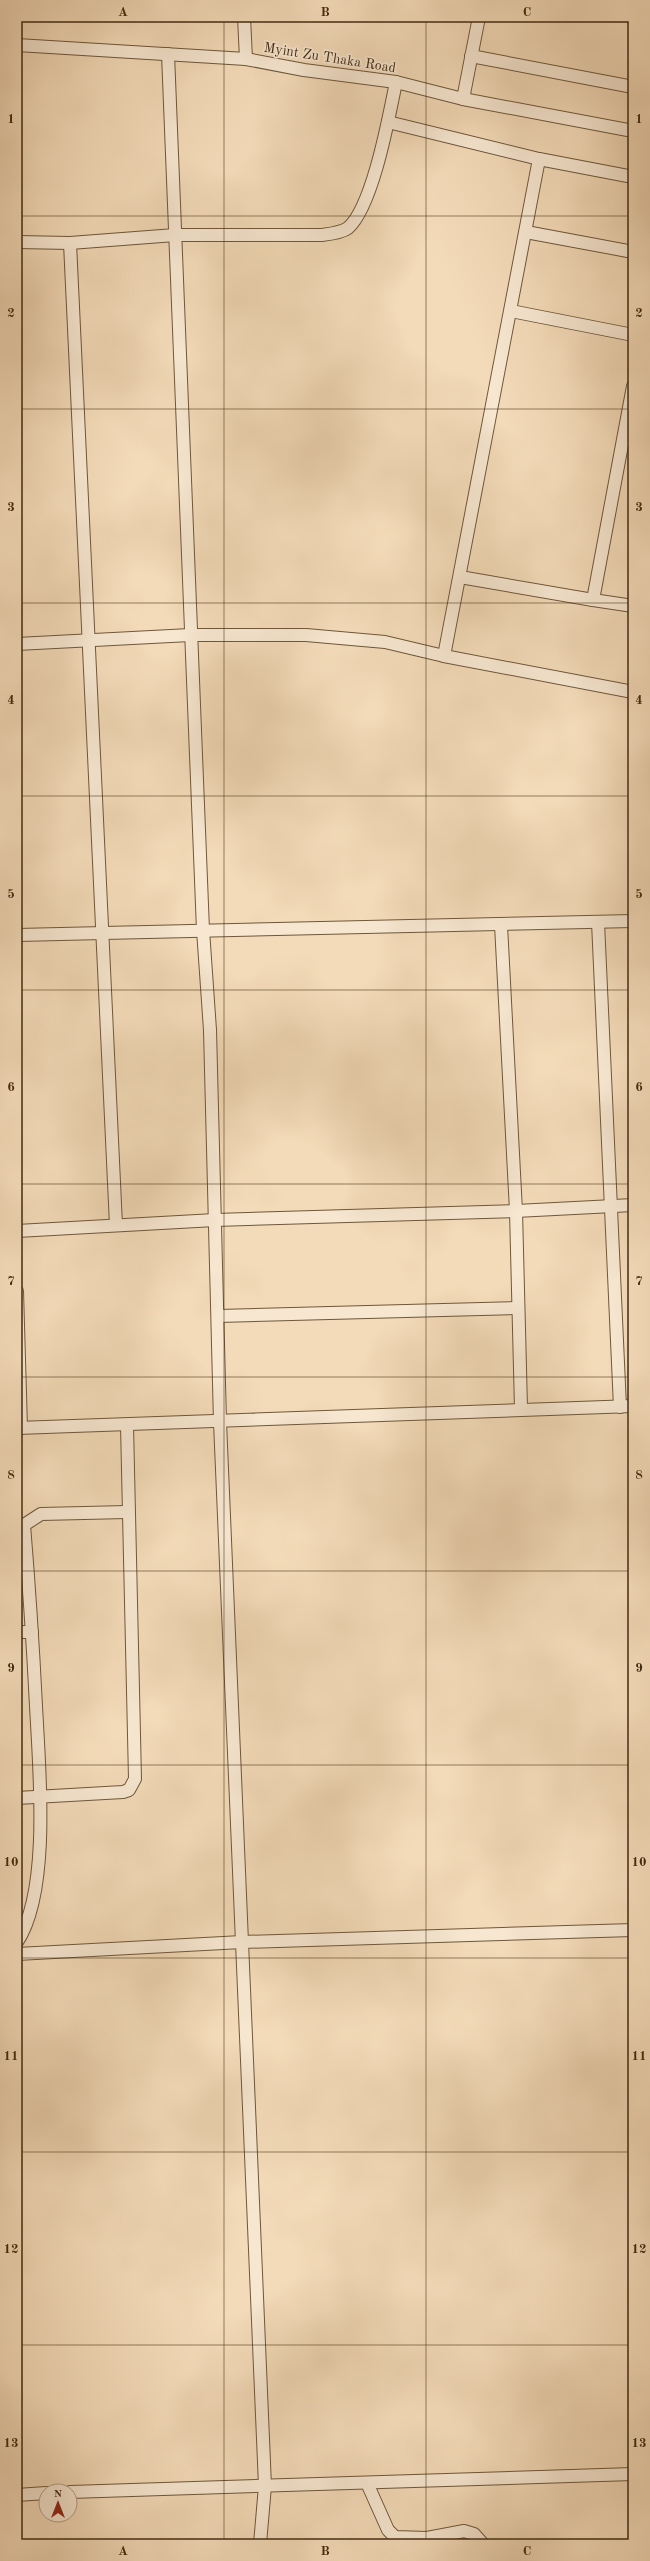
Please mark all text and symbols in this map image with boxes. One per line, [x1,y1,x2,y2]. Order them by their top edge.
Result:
text: A [118,6,128,19]
text: B [320,6,330,19]
text: C [523,6,531,19]
street label: Myint Zu Thaka Road [263,41,397,75]
text: 1 [7,113,15,126]
text: 1 [635,113,643,126]
text: 2 [7,307,15,320]
text: 2 [635,307,643,320]
text: 3 [7,501,15,514]
text: 3 [635,501,643,514]
text: 4 [7,694,15,707]
text: 4 [635,694,643,707]
text: 5 [7,888,15,901]
text: 5 [635,888,643,901]
text: 6 [7,1081,15,1094]
text: 6 [635,1081,643,1094]
text: 7 [7,1275,15,1288]
text: 7 [635,1275,643,1288]
text: 8 [7,1469,15,1482]
text: 8 [635,1469,643,1482]
text: 9 [7,1662,15,1675]
text: 9 [635,1662,643,1675]
text: 10 [3,1856,19,1869]
text: 10 [631,1856,647,1869]
text: 11 [3,2050,19,2063]
text: 11 [631,2050,647,2063]
text: 12 [3,2243,19,2256]
text: 12 [631,2243,647,2256]
text: 13 [3,2437,19,2450]
text: 13 [631,2437,647,2450]
north arrow [38,2483,78,2523]
text: N [54,2489,63,2500]
text: A [118,2545,128,2558]
text: B [320,2545,330,2558]
text: C [523,2545,531,2558]

